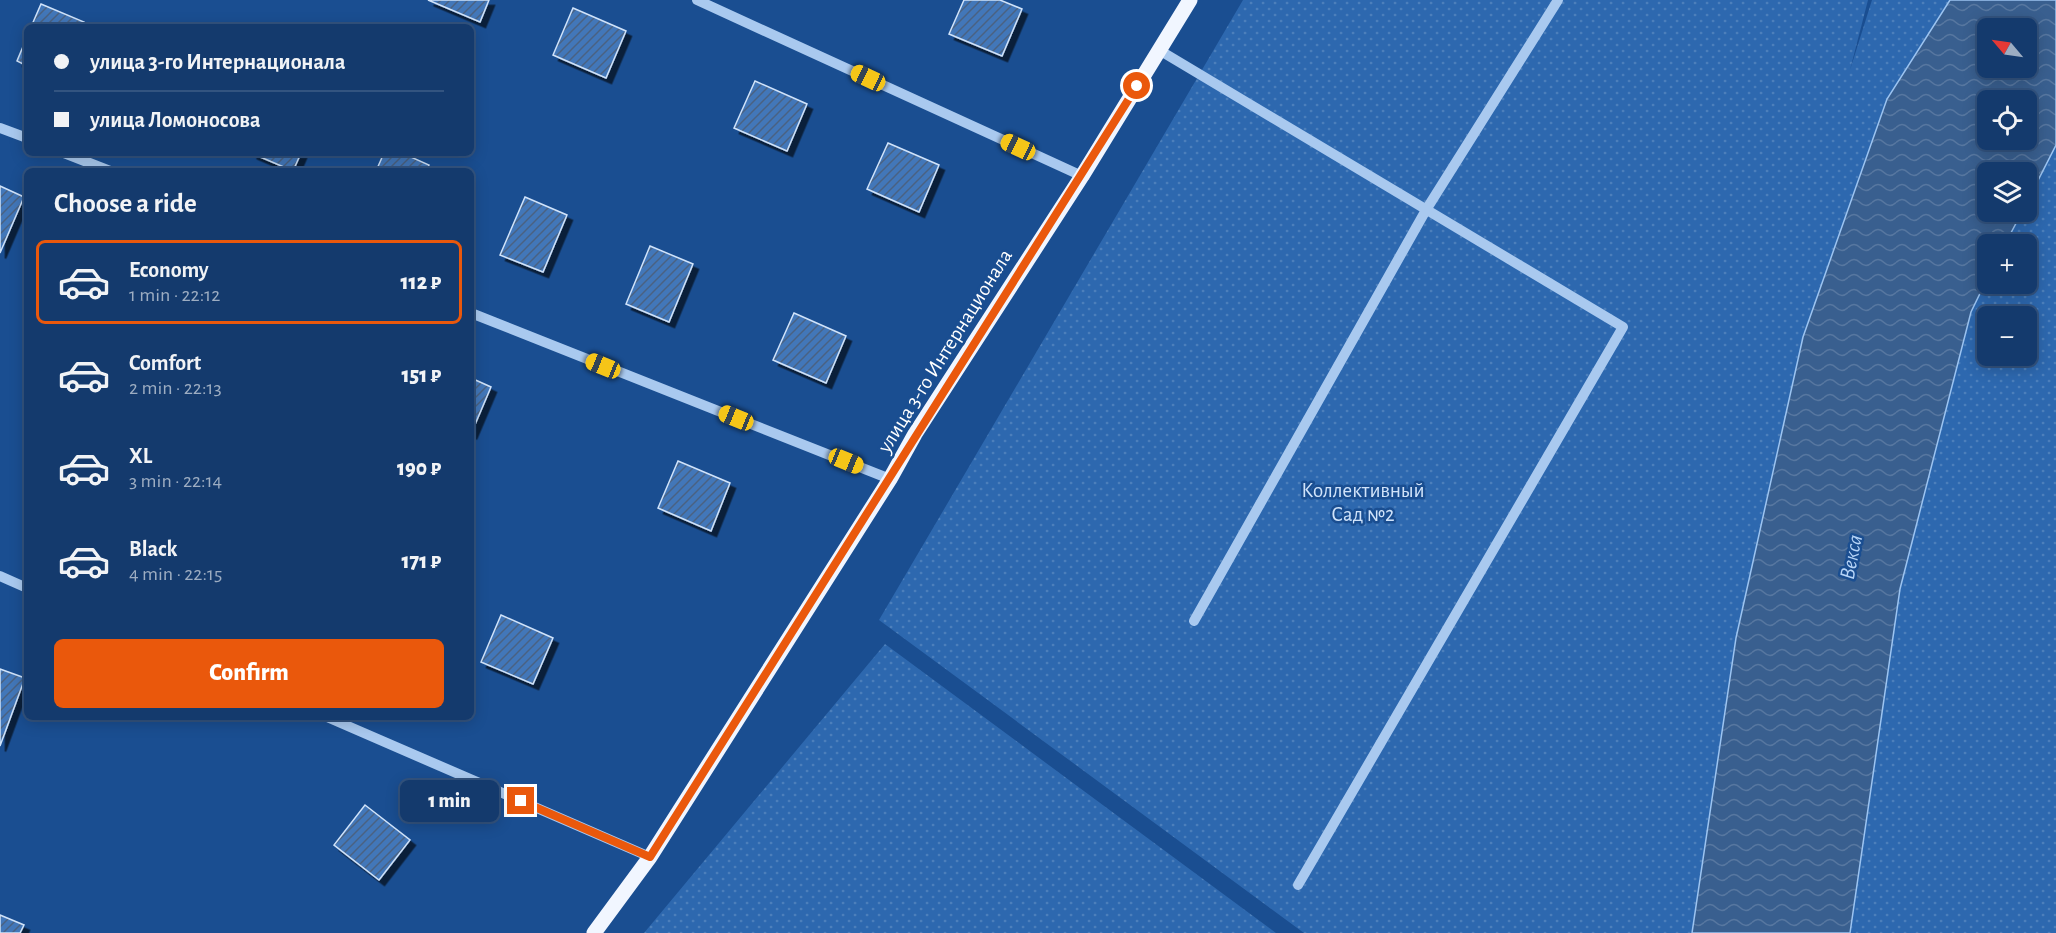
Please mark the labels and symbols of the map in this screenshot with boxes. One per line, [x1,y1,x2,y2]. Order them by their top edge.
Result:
north arrow [1977,18,2037,78]
car [848,62,888,94]
route start [1123,72,1150,99]
car [998,131,1038,163]
street label: улица 3-го Интернационала [873,245,1016,457]
car [583,351,623,381]
car [716,403,756,433]
car [826,446,866,476]
park label: Коллективный Сад №2 [1301,480,1425,525]
water label: Векса [1836,533,1866,581]
callout: 1 min [401,780,500,822]
route end [507,787,534,814]

